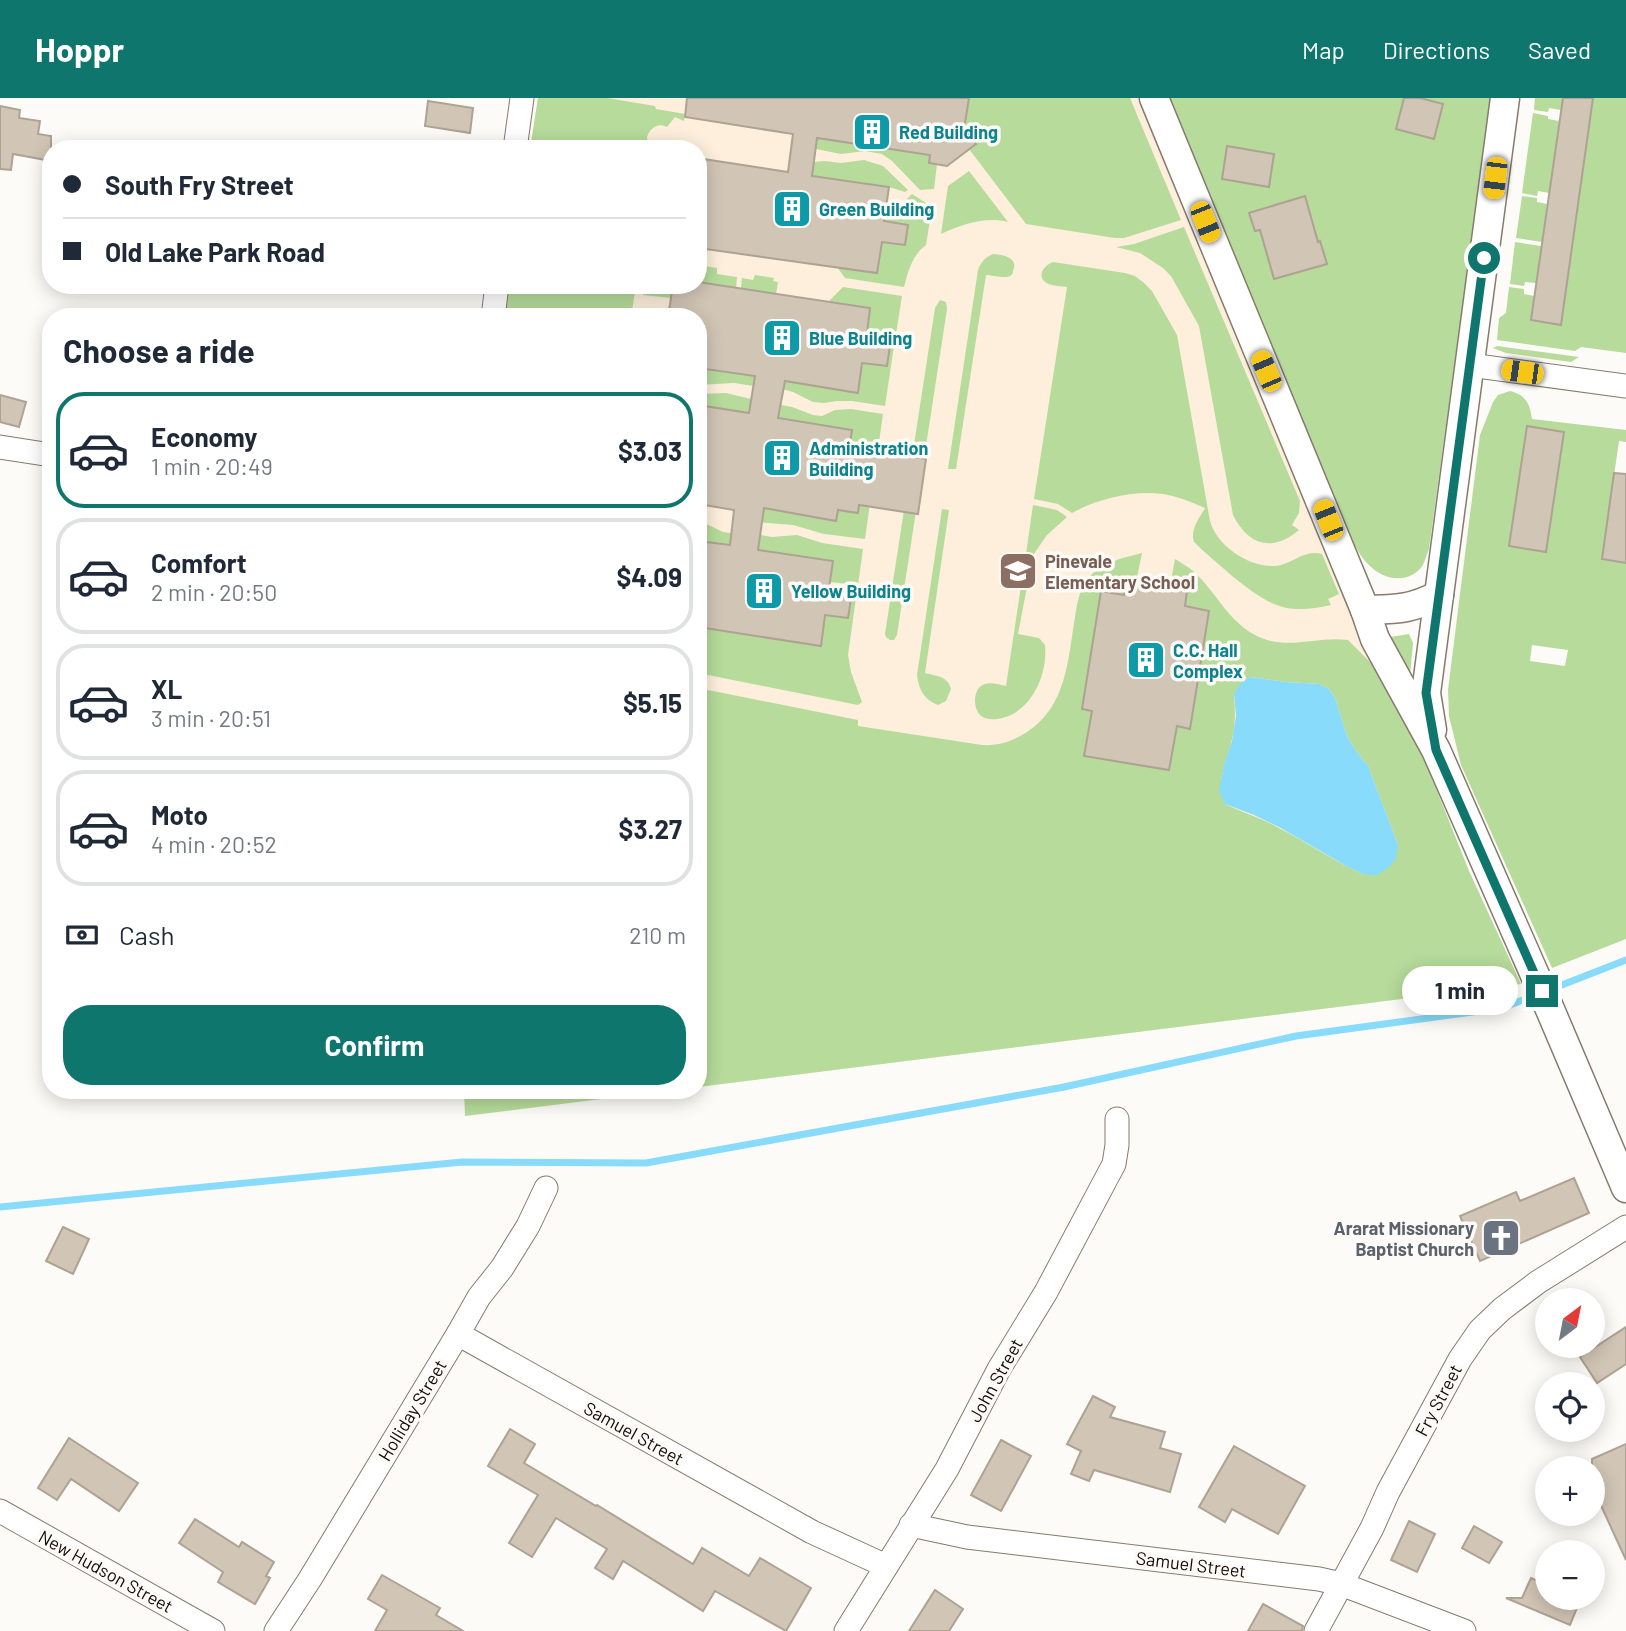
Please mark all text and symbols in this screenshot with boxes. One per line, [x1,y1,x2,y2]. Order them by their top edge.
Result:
text: Hoppr [35,29,124,69]
text: Map [1302,35,1345,64]
text: Directions [1383,35,1490,64]
text: Saved [1528,35,1591,64]
building icon: Red Building [851,111,893,153]
place label: Red Building [899,121,998,143]
car [1483,156,1508,200]
text: South Fry Street [105,169,294,200]
building icon: Green Building [771,188,813,230]
place label: Green Building [819,198,934,220]
car [1188,199,1223,245]
text: Old Lake Park Road [105,236,325,267]
route start [1468,242,1500,274]
building icon: Blue Building [761,317,803,359]
place label: Blue Building [809,327,912,349]
text: Choose a ride [63,331,255,369]
car [1249,348,1284,394]
car [1500,359,1545,385]
icon: car [67,419,130,482]
text: Economy [151,421,257,452]
text: $3.03 [618,435,682,466]
building icon: Administration Building [761,437,803,479]
place label: Administration Building [809,437,928,480]
text: 1 min · 20:49 [151,452,273,480]
car [1311,497,1346,543]
icon: car [67,545,130,608]
text: Comfort [151,547,247,578]
school or university icon: Pinevale Elementary School [997,550,1039,592]
place label: Pinevale Elementary School [1045,550,1195,593]
text: $4.09 [616,561,682,592]
building icon: Yellow Building [743,570,785,612]
text: 2 min · 20:50 [151,578,277,606]
place label: Yellow Building [791,580,911,602]
building icon: C.C. Hall Complex [1125,639,1167,681]
place label: C.C. Hall Complex [1173,639,1243,682]
icon: car [67,671,130,734]
text: XL [151,673,182,704]
text: $5.15 [623,687,682,718]
text: 3 min · 20:51 [151,704,271,732]
icon: car [67,797,130,860]
text: Moto [151,799,208,830]
text: $3.27 [619,813,682,844]
text: 4 min · 20:52 [151,830,277,858]
icon: cash [63,916,101,954]
text: Cash [119,919,174,950]
text: 210 m [629,921,686,949]
callout: 1 min [1402,966,1518,1015]
route end [1526,975,1558,1007]
text: 1 min [1435,976,1485,1004]
button: Confirm [63,1005,686,1085]
place label: Ararat Missionary Baptist Church [1334,1217,1474,1260]
church icon: Ararat Missionary Baptist Church [1480,1217,1522,1259]
north arrow [1535,1288,1605,1358]
map controls [1535,1288,1605,1610]
street label: John Street [963,1334,1027,1426]
street label: Holliday Street [373,1355,451,1465]
street label: Fry Street [1410,1360,1466,1440]
button: locate [1535,1372,1605,1442]
street label: Samuel Street [580,1397,688,1469]
button: + [1535,1456,1605,1526]
street label: New Hudson Street [35,1525,177,1617]
button: − [1535,1540,1605,1610]
street label: Samuel Street [1135,1546,1247,1582]

